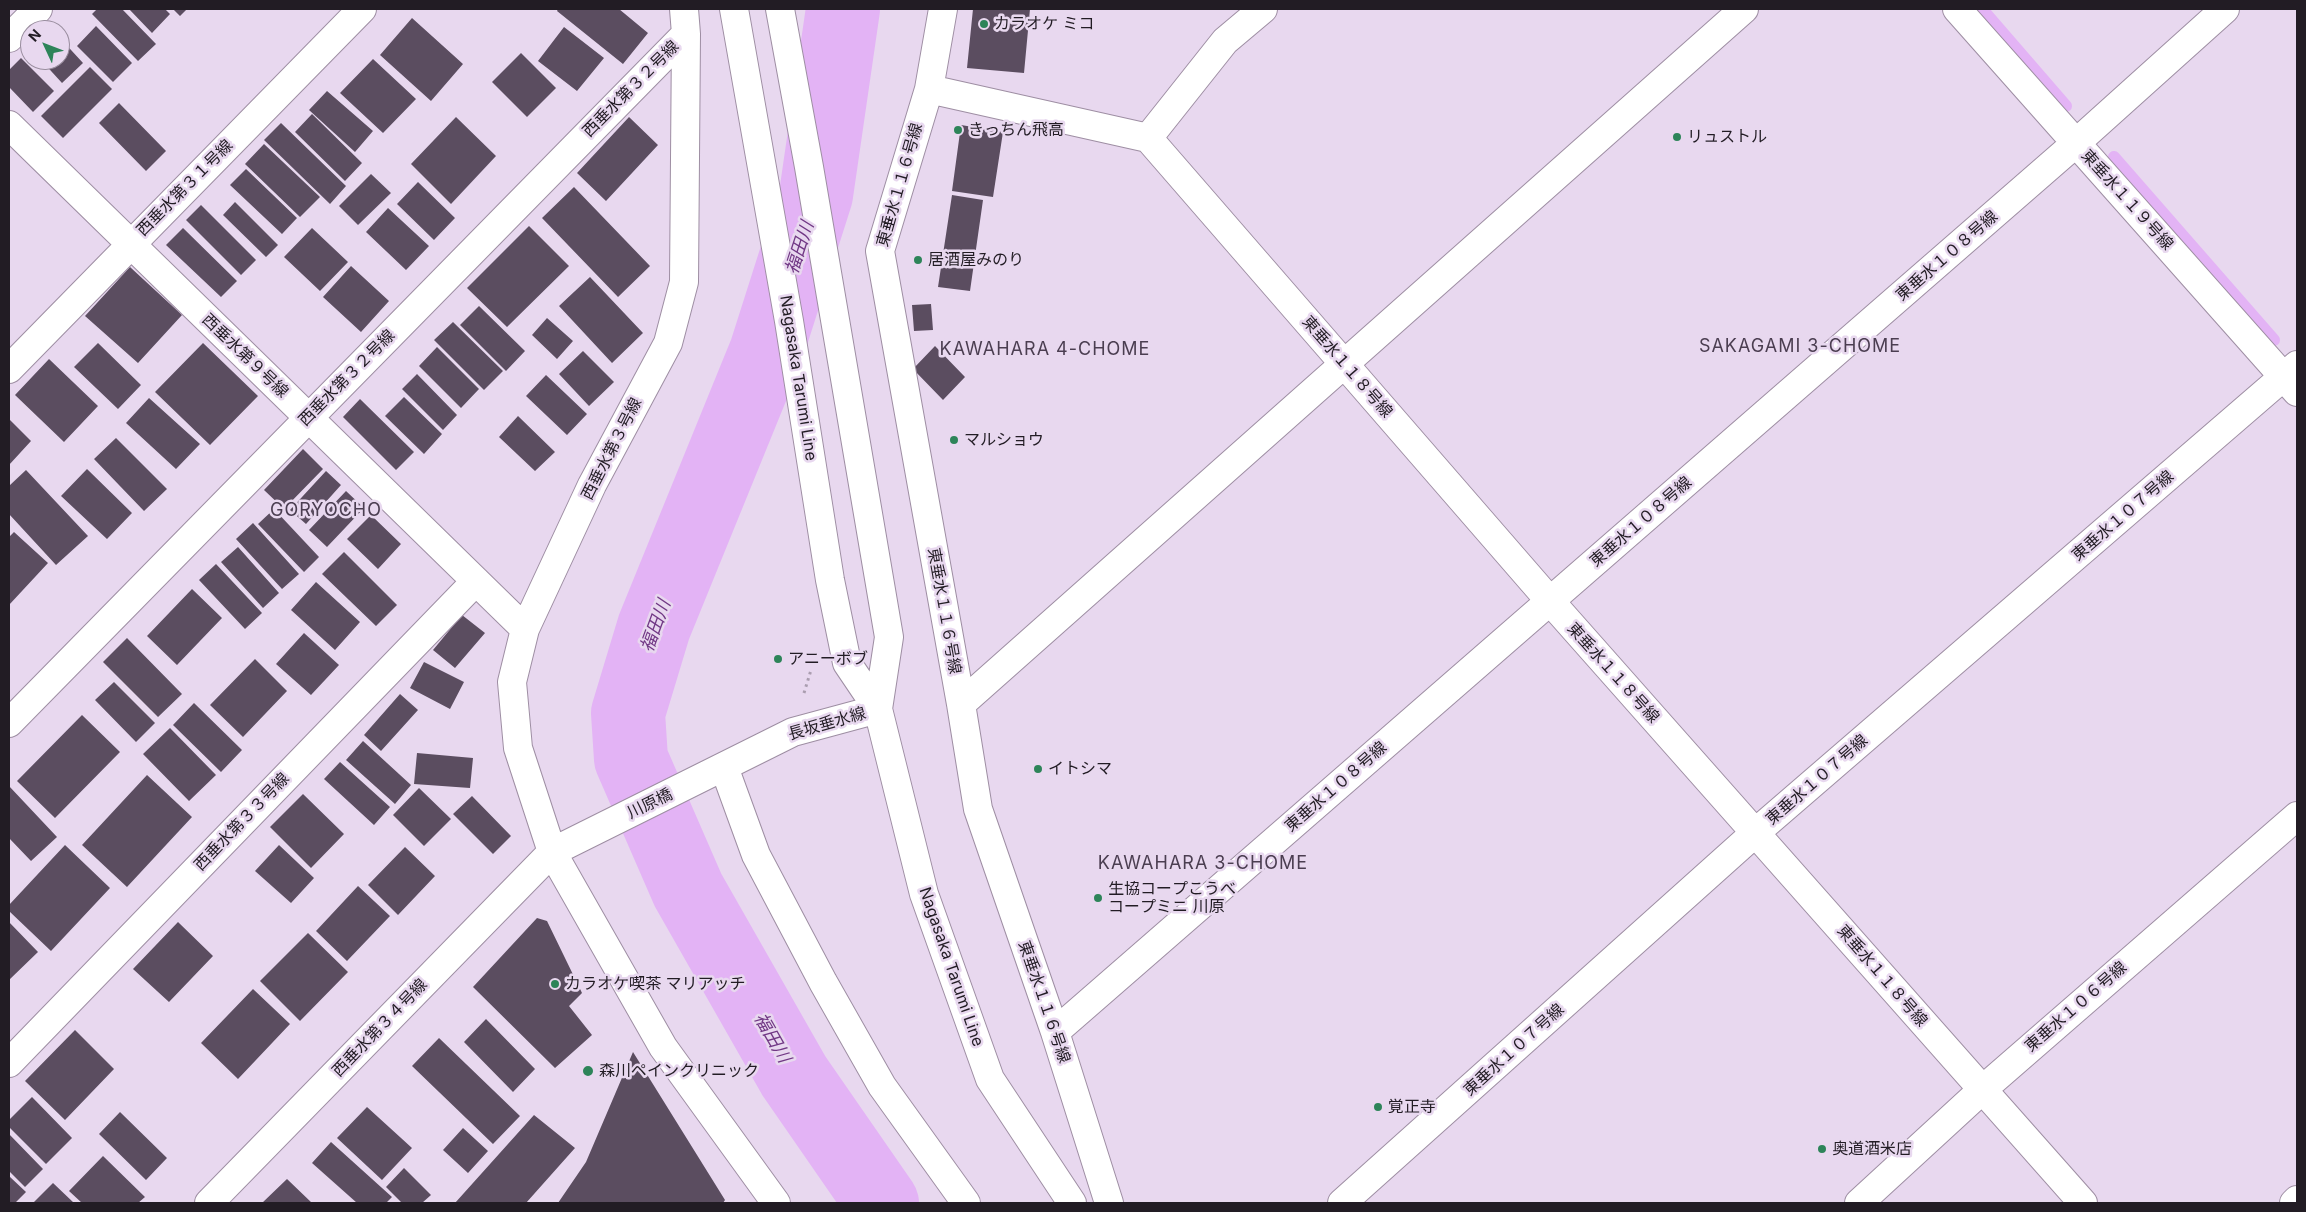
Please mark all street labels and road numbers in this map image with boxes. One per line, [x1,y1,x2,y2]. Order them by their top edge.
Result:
street label: 西垂水第３２号線 [579,37,683,141]
street label: 東垂水１１６号線 [873,121,927,249]
street label: 西垂水第３１号線 [133,136,237,240]
street label: 東垂水１１９号線 [2077,146,2177,254]
street label: 東垂水１０８号線 [1892,207,2002,305]
street label: Nagasaka Tarumi Line [775,294,821,462]
street label: 西垂水第９号線 [198,310,292,402]
street label: 東垂水１１８号線 [1298,312,1396,422]
street label: 西垂水第３２号線 [295,326,399,430]
street label: 西垂水第３号線 [578,395,646,503]
street label: 東垂水１０７号線 [2068,467,2178,565]
street label: 東垂水１０８号線 [1586,473,1696,571]
street label: 東垂水１１６号線 [923,546,965,676]
street label: 東垂水１１８号線 [1563,619,1663,727]
street label: 長坂垂水線 [786,704,868,744]
street label: 東垂水１０７号線 [1762,731,1872,829]
street label: 東垂水１０８号線 [1281,738,1391,836]
street label: 西垂水第３３号線 [191,769,293,875]
street label: 川原橋 [624,785,676,823]
street label: Nagasaka Tarumi Line [915,885,987,1049]
street label: 東垂水１１８号線 [1833,921,1931,1031]
street label: 東垂水１１６号線 [1014,938,1074,1066]
street label: 東垂水１０６号線 [2021,958,2131,1056]
street label: 西垂水第３４号線 [329,975,431,1081]
street label: 東垂水１０７号線 [1460,1000,1568,1100]

